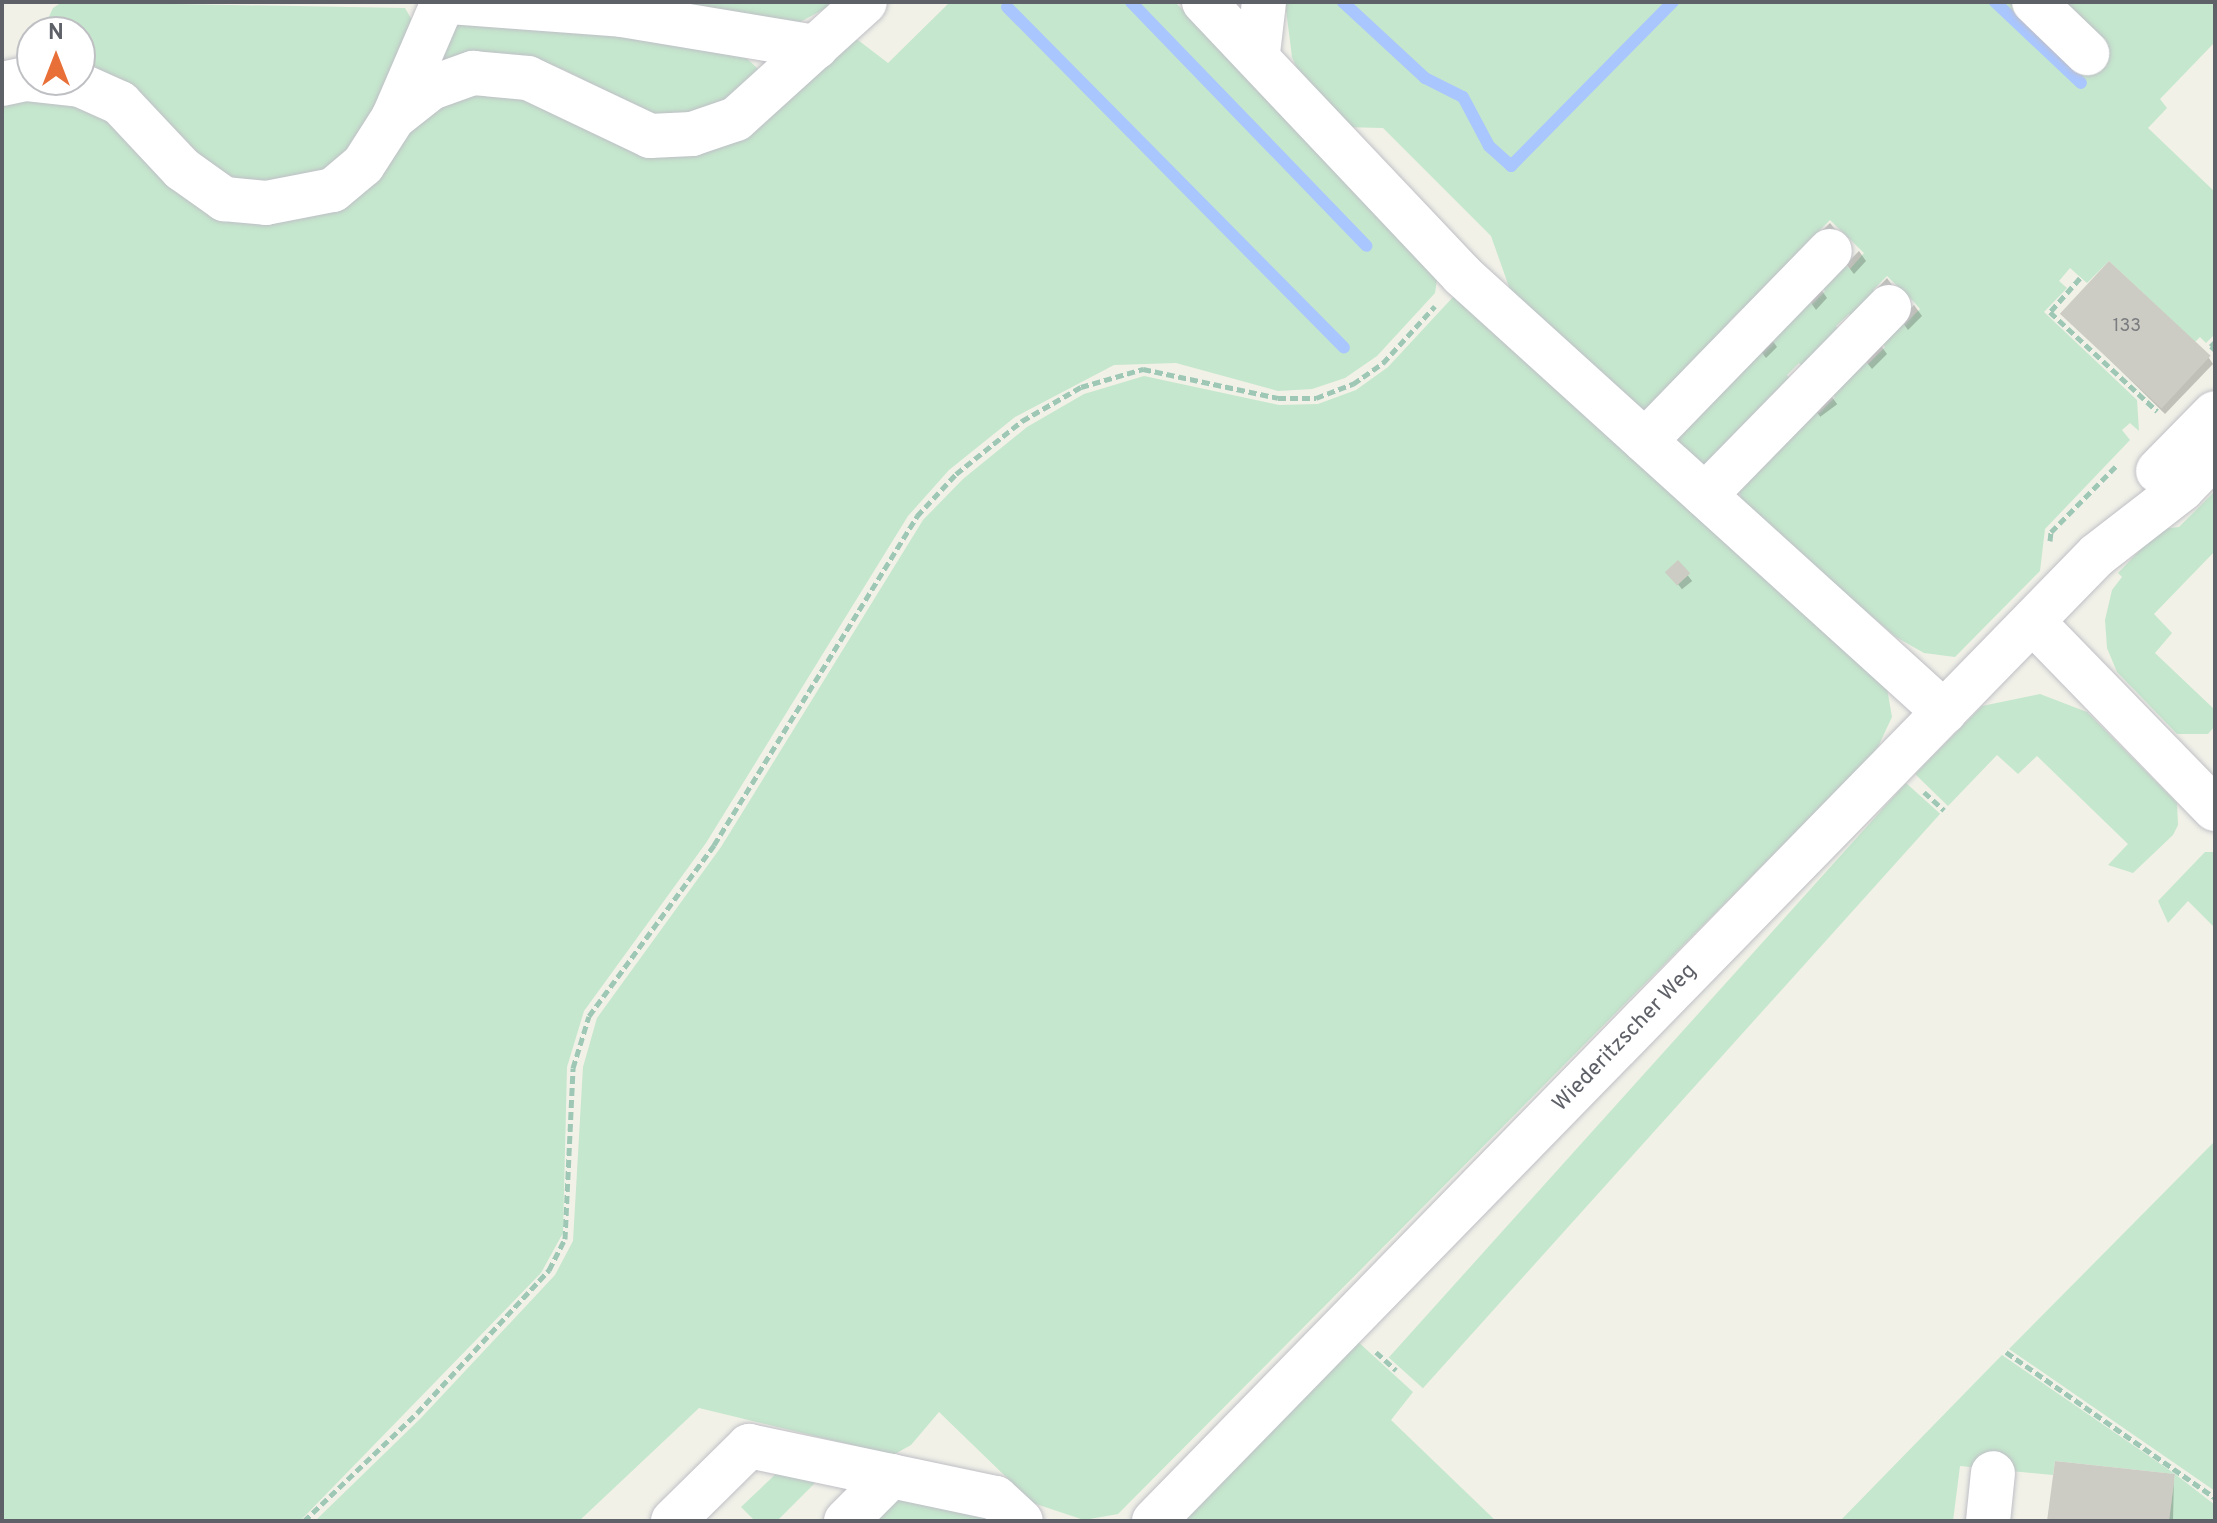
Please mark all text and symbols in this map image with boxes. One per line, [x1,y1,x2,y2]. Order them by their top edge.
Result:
north arrow [16,16,96,96]
text: N [48,20,64,47]
house number: 133 [2113,316,2141,338]
street label: Wiederitzscher Weg [1547,958,1703,1118]

